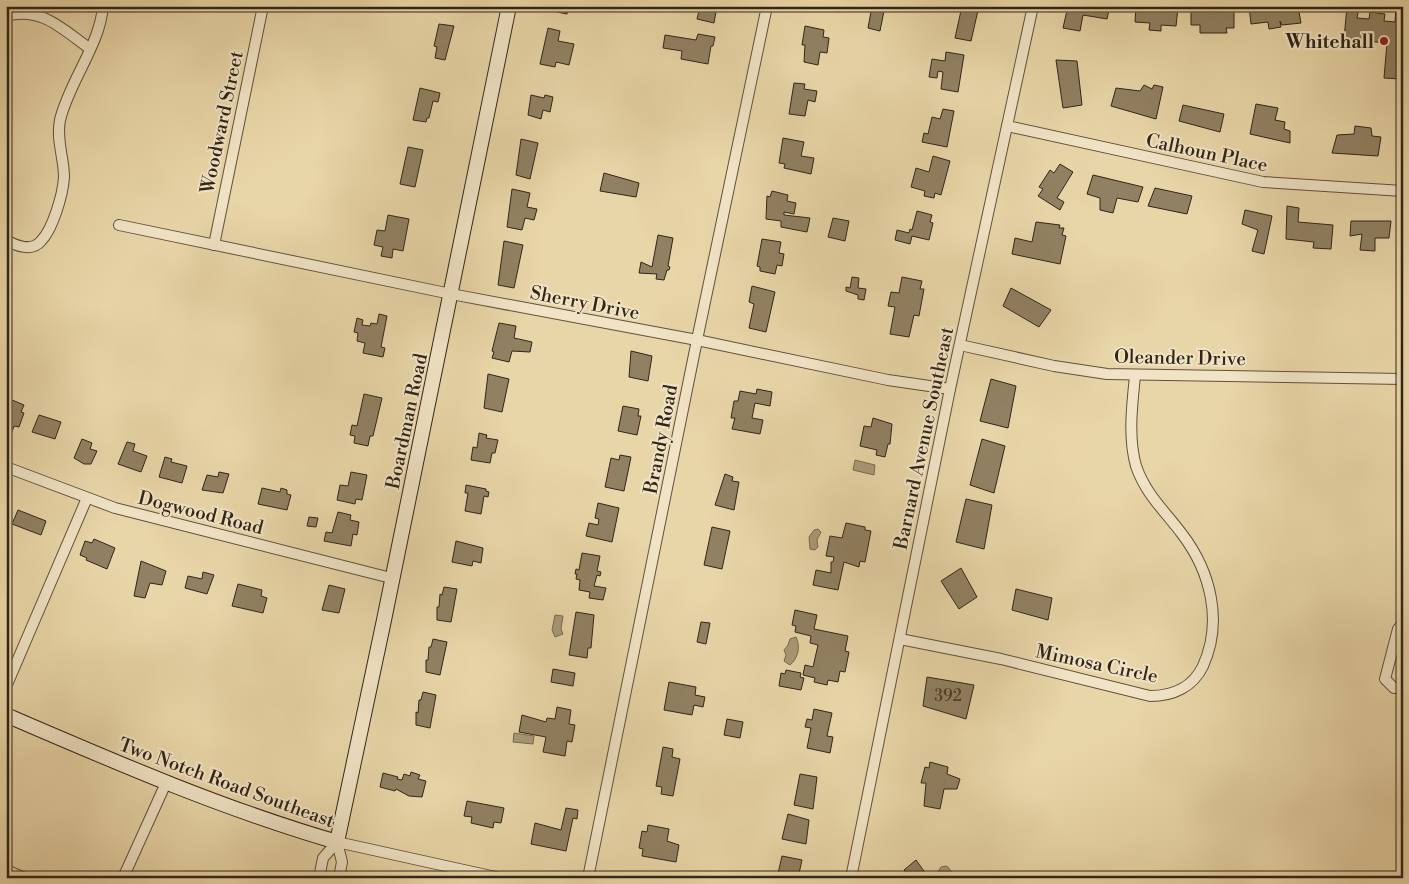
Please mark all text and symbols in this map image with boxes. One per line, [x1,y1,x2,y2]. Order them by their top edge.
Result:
place label: Whitehall [1284,30,1374,54]
marker: Whitehall [1378,35,1390,47]
street label: Woodward Street [195,48,249,197]
street label: Calhoun Place [1144,128,1270,178]
street label: Sherry Drive [528,281,641,325]
street label: Barnard Avenue Southeast [888,325,959,553]
street label: Oleander Drive [1114,345,1246,371]
street label: Boardman Road [381,351,433,492]
street label: Brandy Road [638,382,683,497]
street label: Dogwood Road [136,486,266,540]
street label: Mimosa Circle [1034,639,1160,689]
house number: 392 [934,686,962,706]
street label: Two Notch Road Southeast [115,733,338,833]

